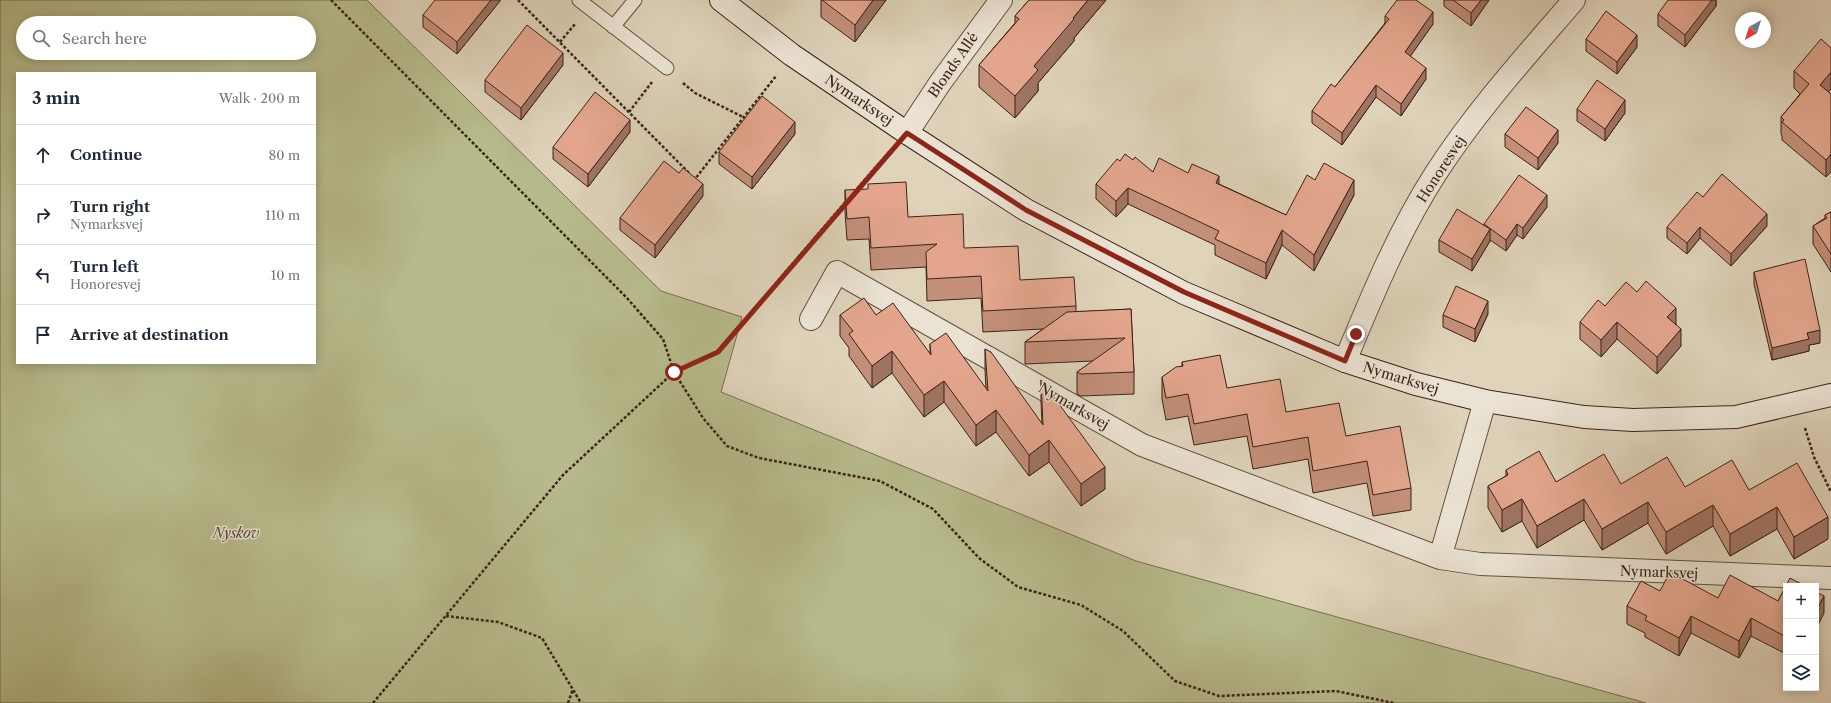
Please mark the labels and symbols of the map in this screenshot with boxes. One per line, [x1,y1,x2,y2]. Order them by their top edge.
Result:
north arrow [1735,12,1771,48]
street label: Blonds Allé [924,29,982,101]
street label: Nymarksvej [821,71,897,129]
street label: Honoresvej [1413,132,1469,206]
route end [1347,325,1365,343]
street label: Nymarksvej [1361,358,1441,398]
route start [665,363,683,381]
street label: Nymarksvej [1036,379,1112,433]
park label: Nyskov [212,524,260,542]
street label: Nymarksvej [1619,562,1699,582]

